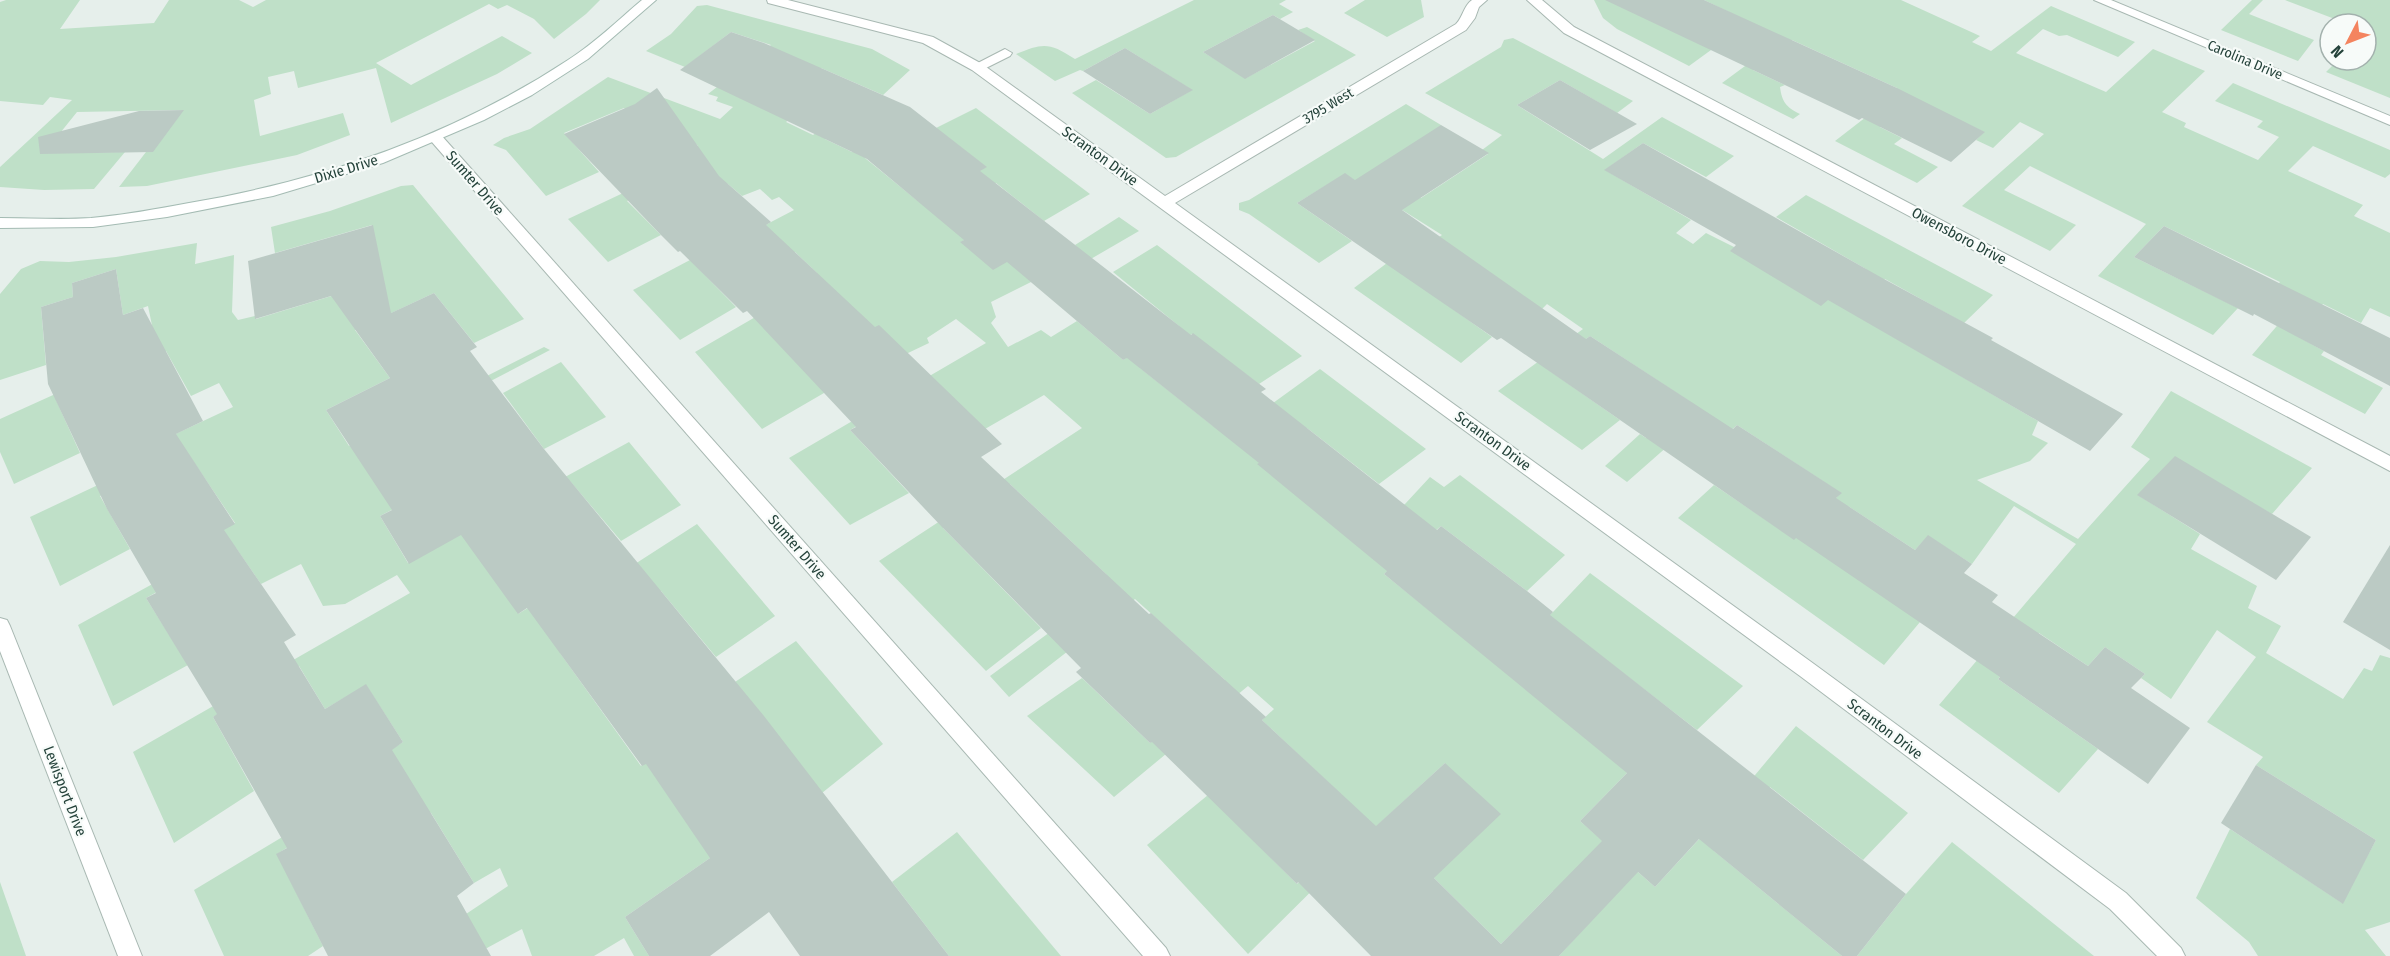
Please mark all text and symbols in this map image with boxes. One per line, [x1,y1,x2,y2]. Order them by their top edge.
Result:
north arrow [2318,12,2378,72]
street label: Carolina Drive [2205,37,2285,83]
text: N [2327,42,2347,62]
street label: 3795 West [1300,84,1357,128]
street label: Scranton Drive [1058,122,1142,190]
street label: Sumter Drive [442,147,508,219]
street label: Dixie Drive [312,151,380,187]
street label: Owensboro Drive [1908,203,2010,269]
street label: Scranton Drive [1451,407,1535,475]
street label: Sumter Drive [764,511,830,583]
street label: Scranton Drive [1844,695,1926,763]
street label: Lewisport Drive [40,743,90,839]

